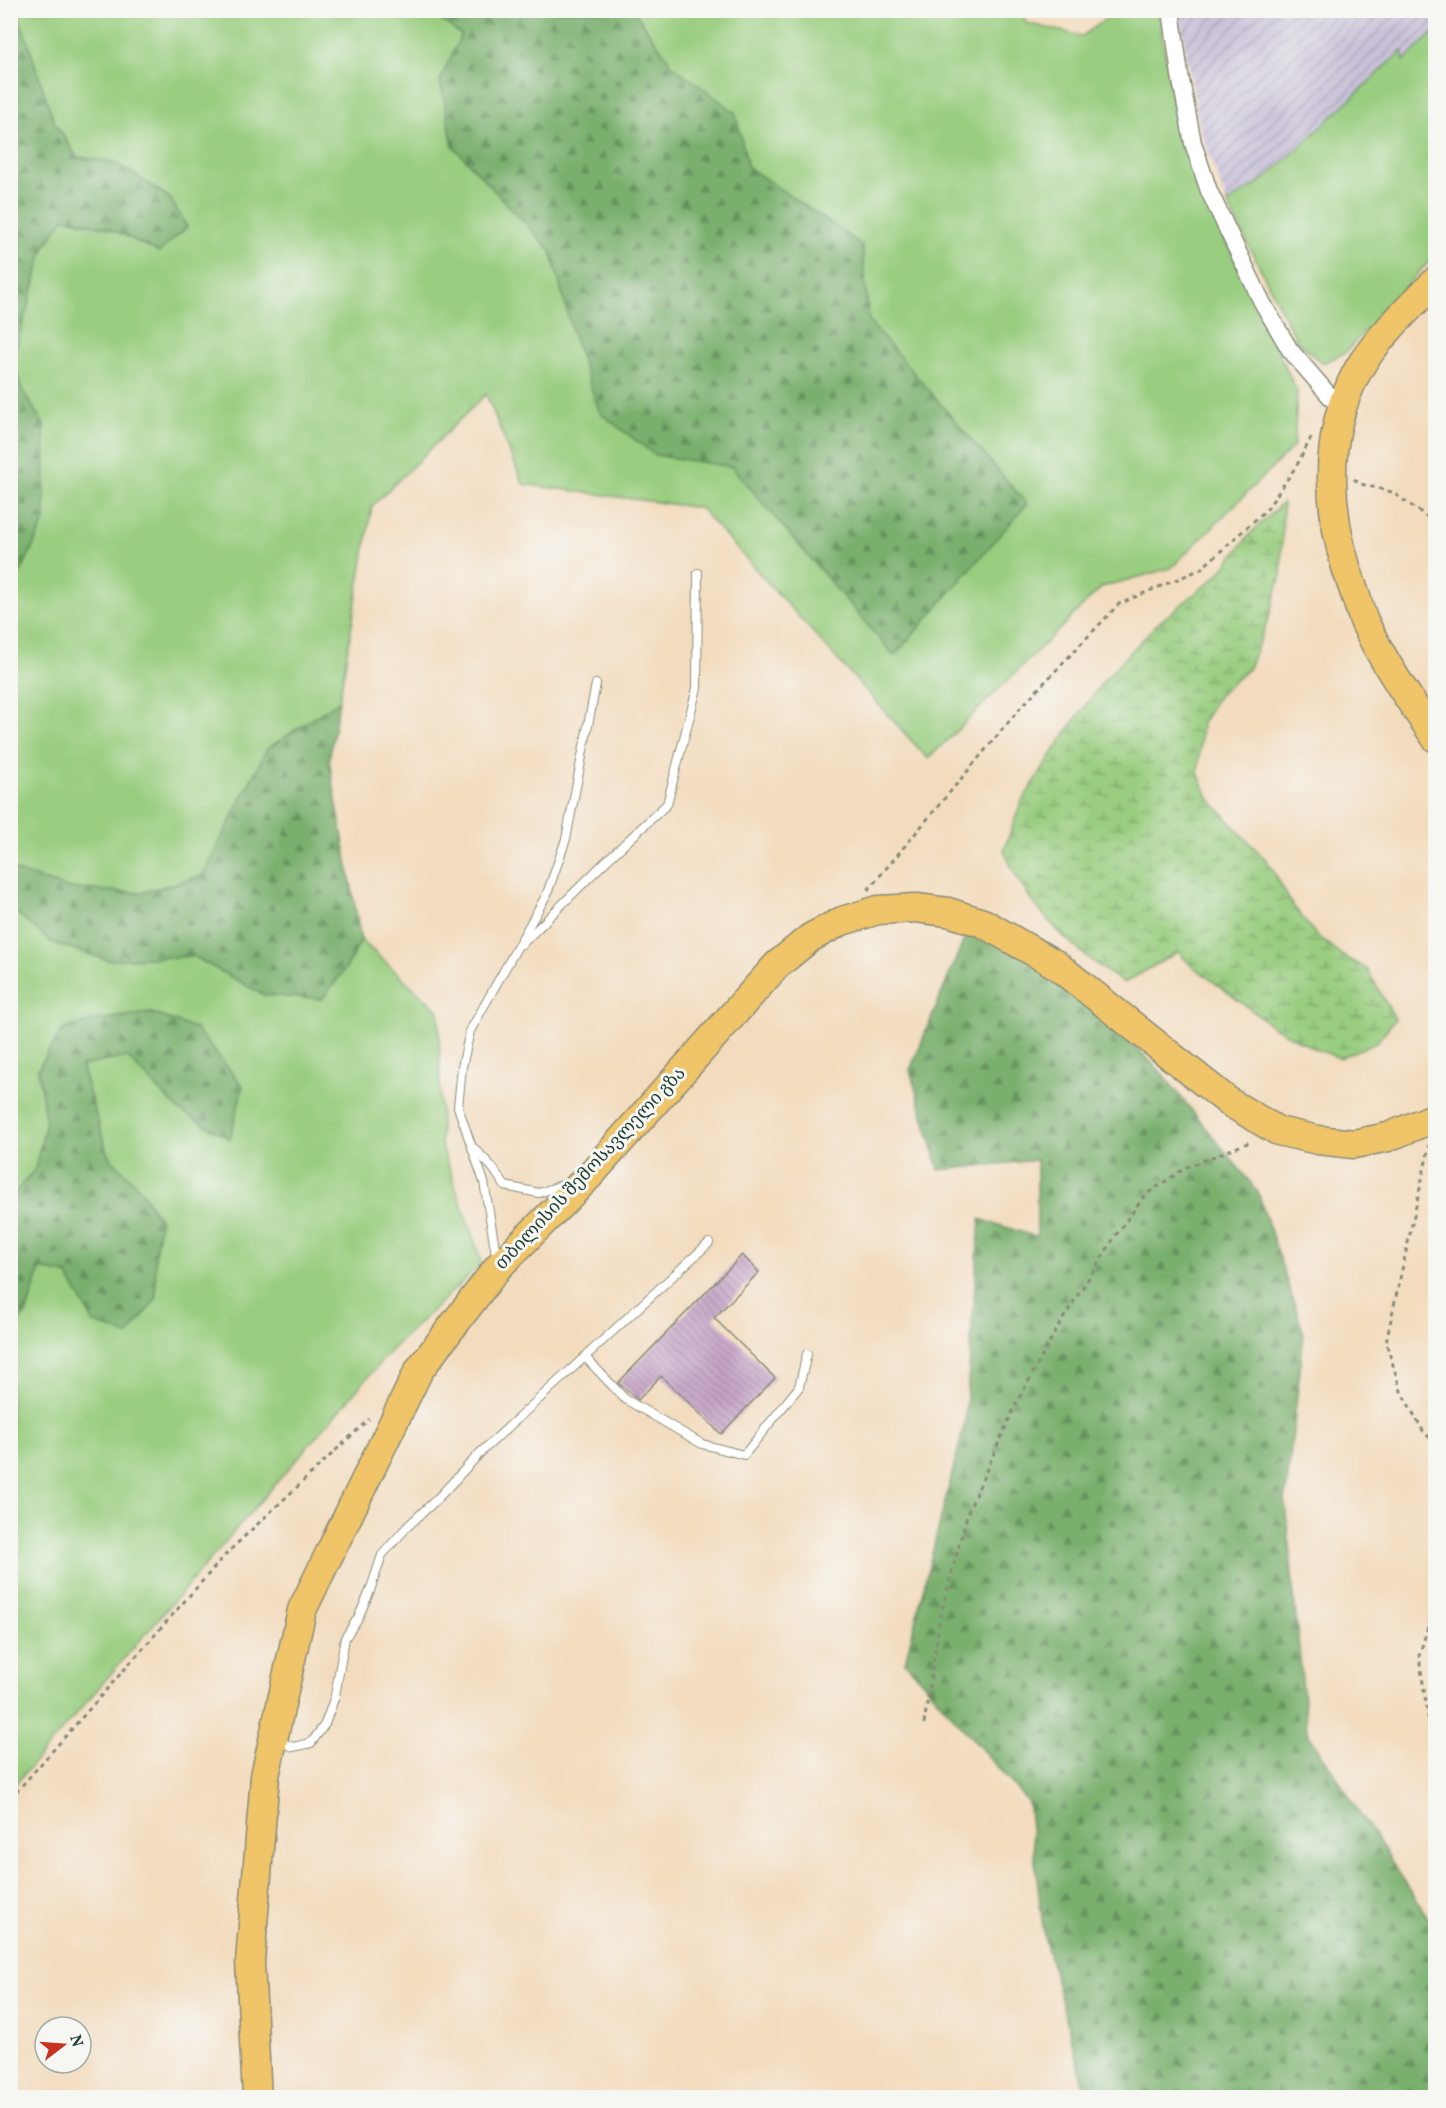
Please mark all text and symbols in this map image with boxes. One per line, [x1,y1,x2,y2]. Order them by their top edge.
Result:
street label: თბილისის შემოსავლელი გზა [490,1062,692,1276]
north arrow [33,2015,93,2075]
text: N [63,2032,88,2050]

